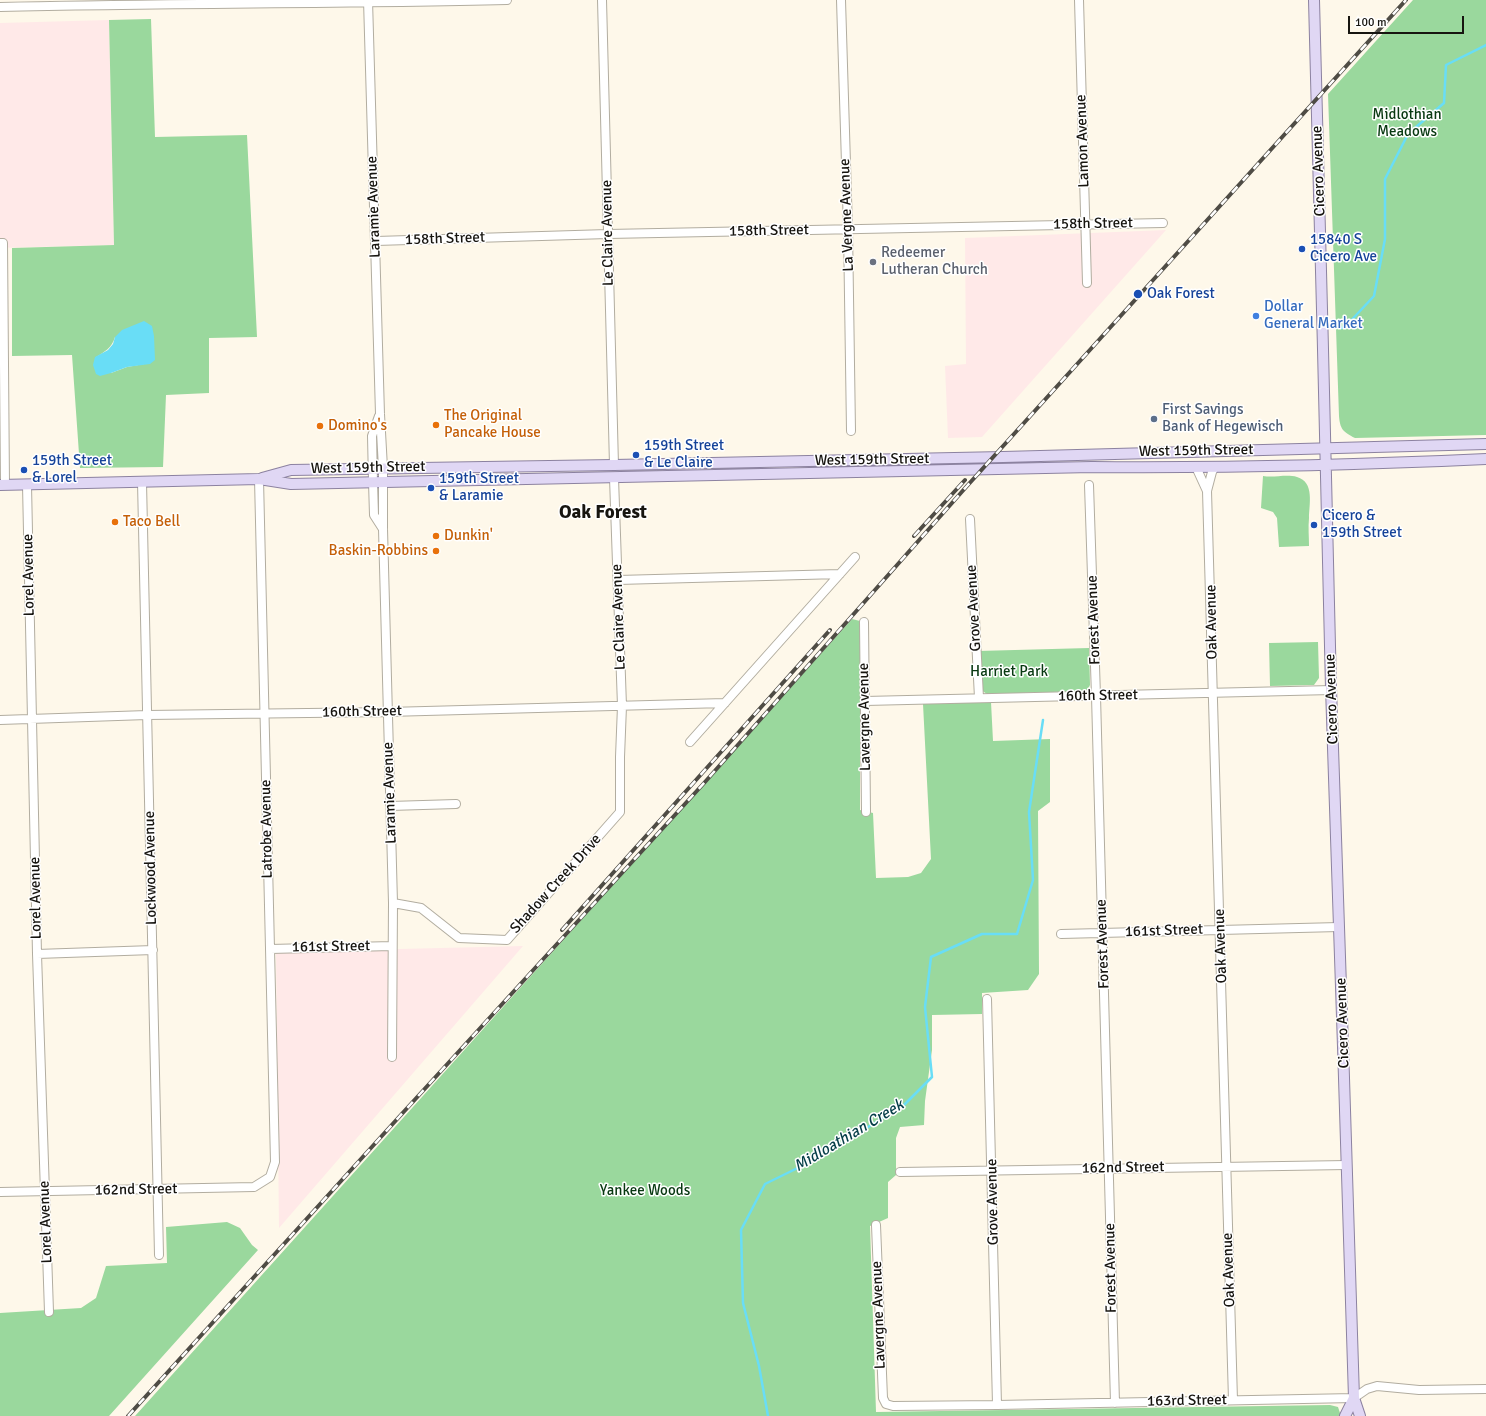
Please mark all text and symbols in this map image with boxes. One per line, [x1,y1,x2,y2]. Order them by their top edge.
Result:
scale bar [1350,8,1466,34]
text: 100 m [1355,15,1387,30]
street label: Lamon Avenue [1072,94,1094,188]
park label: Midlothian Meadows [1372,106,1442,141]
street label: Cicero Avenue [1308,125,1330,217]
street label: Laramie Avenue [363,156,385,258]
street label: La Vergne Avenue [836,158,858,272]
street label: Le Claire Avenue [598,180,618,286]
street label: 158th Street [1053,214,1133,234]
street label: 158th Street [729,221,809,241]
street label: 158th Street [405,229,485,249]
place label: 15840 S Cicero Ave [1310,231,1377,266]
place label: Redeemer Lutheran Church [881,244,988,279]
marker: 15840 S Cicero Ave [1297,244,1307,254]
marker: Redeemer Lutheran Church [868,257,878,267]
place label: Oak Forest [1147,285,1215,303]
marker: Oak Forest [1132,288,1144,300]
place label: Dollar General Market [1264,298,1363,333]
marker: Dollar General Market [1251,311,1261,321]
place label: First Savings Bank of Hegewisch [1162,401,1283,436]
place label: The Original Pancake House [444,407,541,442]
marker: First Savings Bank of Hegewisch [1149,414,1159,424]
place label: Domino's [328,417,387,435]
marker: The Original Pancake House [431,420,441,430]
marker: Domino's [315,421,325,431]
place label: 159th Street & Le Claire [644,437,724,472]
street label: West 159th Street [1138,441,1254,461]
marker: 159th Street & Le Claire [631,450,641,460]
street label: West 159th Street [814,450,930,470]
place label: 159th Street & Lorel [32,452,112,487]
street label: West 159th Street [310,458,426,478]
marker: 159th Street & Lorel [19,465,29,475]
place label: 159th Street & Laramie [439,470,519,505]
marker: 159th Street & Laramie [426,483,436,493]
district label: Oak Forest [559,502,647,524]
place label: Cicero & 159th Street [1322,507,1402,542]
place label: Taco Bell [123,513,180,531]
marker: Taco Bell [110,517,120,527]
marker: Cicero & 159th Street [1309,520,1319,530]
place label: Dunkin' [444,527,493,545]
marker: Dunkin' [431,531,441,541]
street label: Lorel Avenue [19,534,39,616]
place label: Baskin-Robbins [329,542,428,560]
marker: Baskin-Robbins [431,546,441,556]
street label: Le Claire Avenue [608,564,630,670]
street label: Grove Avenue [963,564,985,652]
street label: Forest Avenue [1083,575,1105,665]
street label: Oak Avenue [1202,584,1222,660]
street label: Cicero Avenue [1321,653,1343,745]
street label: Lavergne Avenue [855,663,875,771]
park label: Harriet Park [970,663,1048,681]
street label: 160th Street [1058,686,1138,706]
street label: 160th Street [322,702,402,722]
street label: Laramie Avenue [379,742,401,844]
street label: Latrobe Avenue [257,779,277,879]
street label: Lockwood Avenue [141,811,161,925]
street label: Shadow Creek Drive [507,831,605,937]
street label: Lorel Avenue [26,857,46,939]
street label: Forest Avenue [1092,899,1114,989]
street label: Oak Avenue [1211,908,1231,984]
street label: 161st Street [1124,921,1204,941]
street label: 161st Street [292,937,370,957]
street label: Cicero Avenue [1332,977,1354,1069]
water label: Midloathian Creek [791,1096,907,1176]
street label: Grove Avenue [983,1158,1003,1246]
street label: 162nd Street [1081,1158,1165,1178]
street label: Lorel Avenue [36,1180,56,1264]
street label: 162nd Street [94,1180,178,1200]
park label: Yankee Woods [600,1182,690,1200]
street label: Forest Avenue [1101,1223,1121,1313]
street label: Oak Avenue [1219,1232,1239,1308]
street label: Lavergne Avenue [868,1261,890,1369]
street label: 163rd Street [1147,1391,1227,1411]

